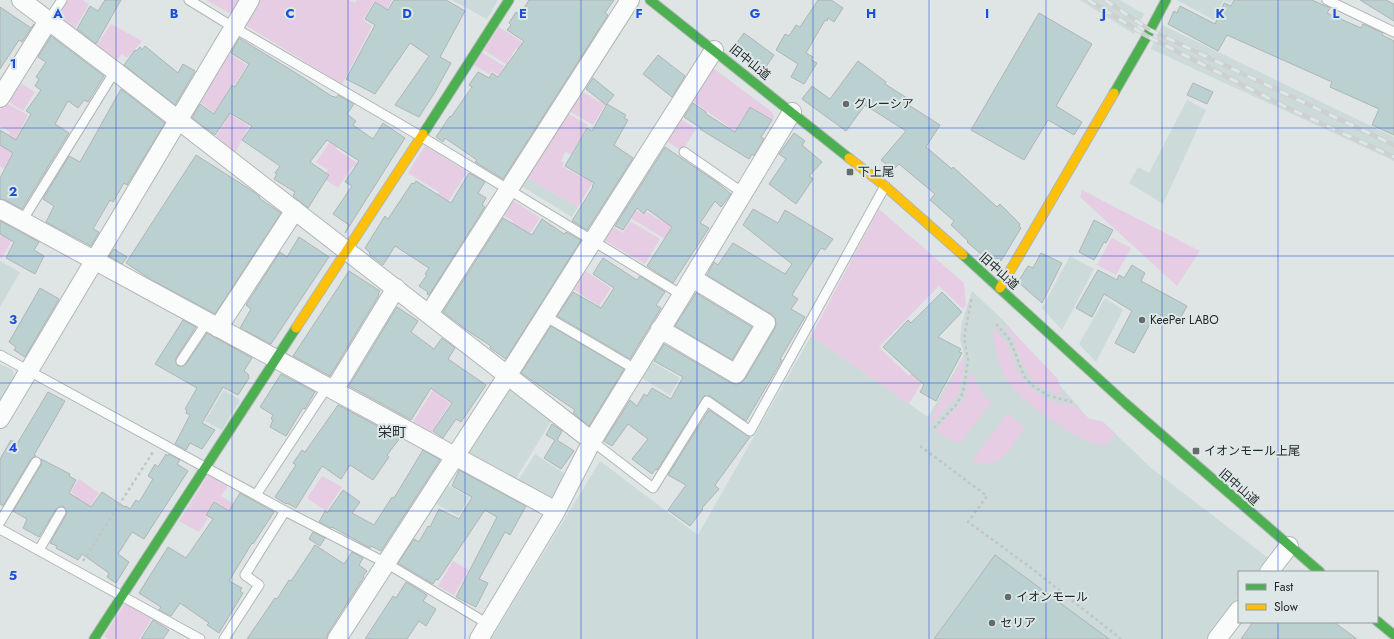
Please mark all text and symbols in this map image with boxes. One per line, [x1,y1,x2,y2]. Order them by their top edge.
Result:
text: A [52,4,63,23]
text: B [170,4,179,23]
text: C [285,4,295,23]
text: D [402,4,412,23]
text: E [519,4,527,23]
text: F [635,4,643,23]
text: G [750,4,761,23]
text: H [866,4,876,23]
text: I [985,4,989,23]
text: J [1099,4,1106,23]
text: K [1215,4,1225,23]
text: L [1333,4,1340,23]
street label: 旧中山道 [726,40,774,84]
text: 1 [10,54,16,73]
place label: グレーシア [854,95,914,113]
marker: グレーシア [841,99,851,109]
place label: 下上尾 [858,163,894,181]
marker: 下上尾 [845,167,855,177]
text: 2 [9,182,17,201]
street label: 旧中山道 [975,248,1023,294]
text: 3 [9,310,17,329]
place label: KeePer LABO [1150,311,1219,329]
marker: KeePer LABO [1137,315,1147,325]
district label: 栄町 [378,422,406,442]
text: 4 [8,438,18,457]
place label: イオンモール上尾 [1204,442,1300,460]
marker: イオンモール上尾 [1191,446,1201,456]
street label: 旧中山道 [1215,464,1263,510]
text: 5 [9,566,17,585]
legend [1238,571,1378,623]
text: Fast [1274,578,1293,596]
place label: イオンモール [1016,588,1088,606]
marker: イオンモール [1003,592,1013,602]
text: Slow [1274,598,1299,616]
place label: セリア [1000,614,1036,632]
marker: セリア [987,618,997,628]

